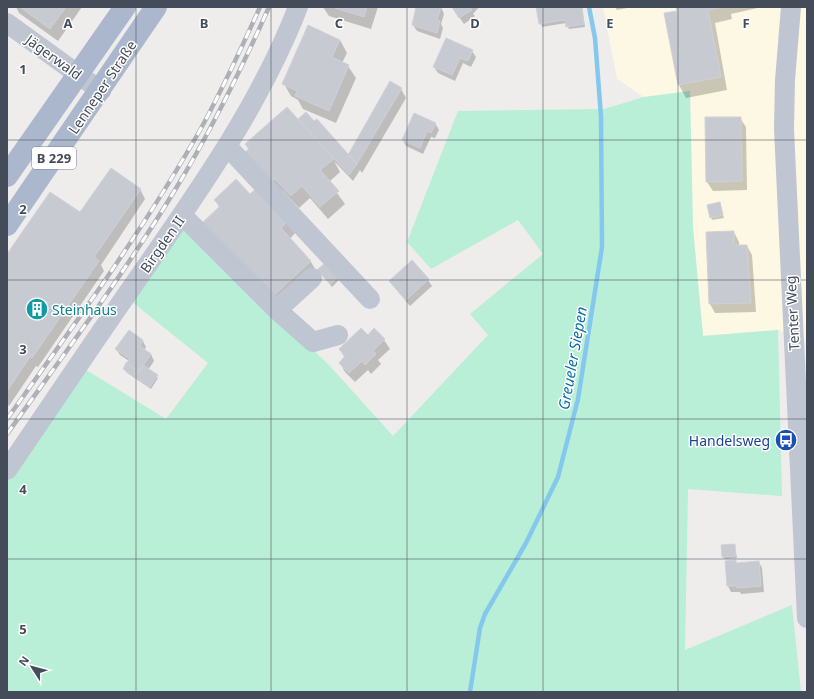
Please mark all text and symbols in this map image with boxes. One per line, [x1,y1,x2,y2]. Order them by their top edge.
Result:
text: A [64,14,73,32]
text: B [200,14,208,32]
text: C [335,14,343,32]
text: D [470,14,480,32]
text: E [606,14,614,32]
text: F [742,14,750,32]
street label: Jägerwald [20,29,86,84]
street label: Lenneper Straße [64,36,140,138]
text: 1 [19,60,27,78]
road number: B 229 [32,147,76,169]
text: 2 [19,200,27,218]
street label: Birgden II [136,212,189,276]
street label: Tenter Weg [781,275,803,351]
building icon: Steinhaus [24,296,50,322]
place label: Steinhaus [52,300,117,319]
water label: Greueler Siepen [553,305,591,411]
text: 3 [19,340,27,358]
bus stop icon: Handelsweg [773,427,799,453]
place label: Handelsweg [689,431,770,450]
text: 4 [19,480,27,498]
text: 5 [19,620,27,638]
north arrow [12,647,52,687]
text: N [15,653,32,669]

